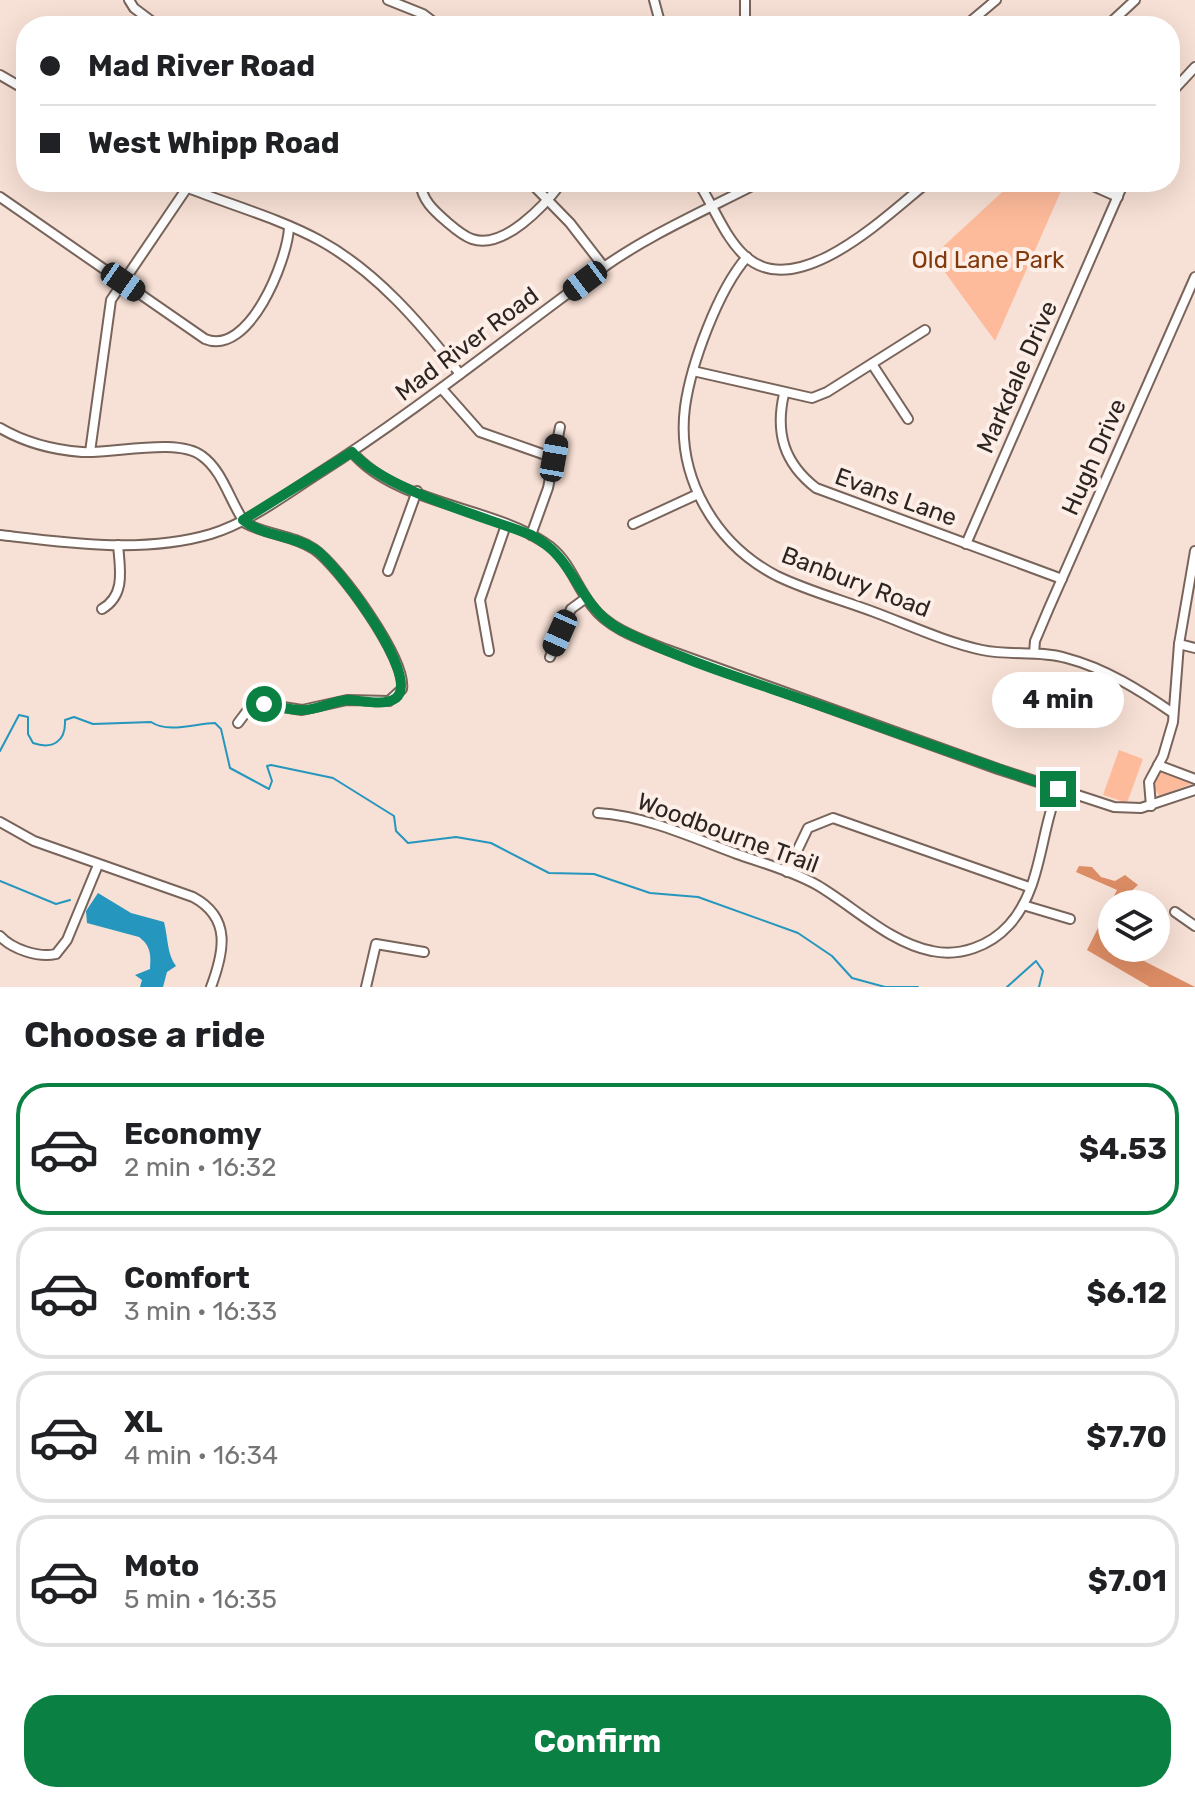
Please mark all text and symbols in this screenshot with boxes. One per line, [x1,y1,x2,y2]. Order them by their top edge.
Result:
text: Mad River Road [88,48,315,84]
text: West Whipp Road [88,125,340,161]
park label: Old Lane Park [912,246,1065,274]
car [559,257,611,305]
car [96,258,150,306]
street label: Mad River Road [390,281,544,407]
street label: Markdale Drive [971,297,1063,457]
street label: Hugh Drive [1056,395,1132,519]
car [538,432,570,484]
street label: Evans Lane [831,462,961,532]
street label: Banbury Road [778,541,934,623]
car [539,606,581,660]
callout: 4 min [992,673,1124,729]
text: 4 min [1022,684,1094,715]
route start [246,686,282,722]
route end [1040,771,1076,807]
street label: Woodbourne Trail [633,787,823,879]
map controls [1098,890,1170,962]
button: layers [1098,890,1170,962]
text: Choose a ride [24,1013,265,1056]
icon: car [28,1113,100,1185]
text: Economy [124,1116,262,1152]
text: $4.53 [1079,1131,1167,1167]
text: 2 min · 16:32 [124,1152,276,1183]
icon: car [28,1257,100,1329]
text: Comfort [124,1260,250,1296]
text: $6.12 [1086,1275,1167,1311]
text: 3 min · 16:33 [124,1296,277,1327]
icon: car [28,1401,100,1473]
text: XL [124,1404,163,1440]
text: $7.70 [1086,1419,1167,1455]
text: 4 min · 16:34 [124,1440,278,1471]
icon: car [28,1545,100,1617]
text: Moto [124,1548,199,1584]
text: $7.01 [1088,1563,1167,1599]
text: 5 min · 16:35 [124,1584,277,1615]
button: Confirm [24,1695,1171,1787]

